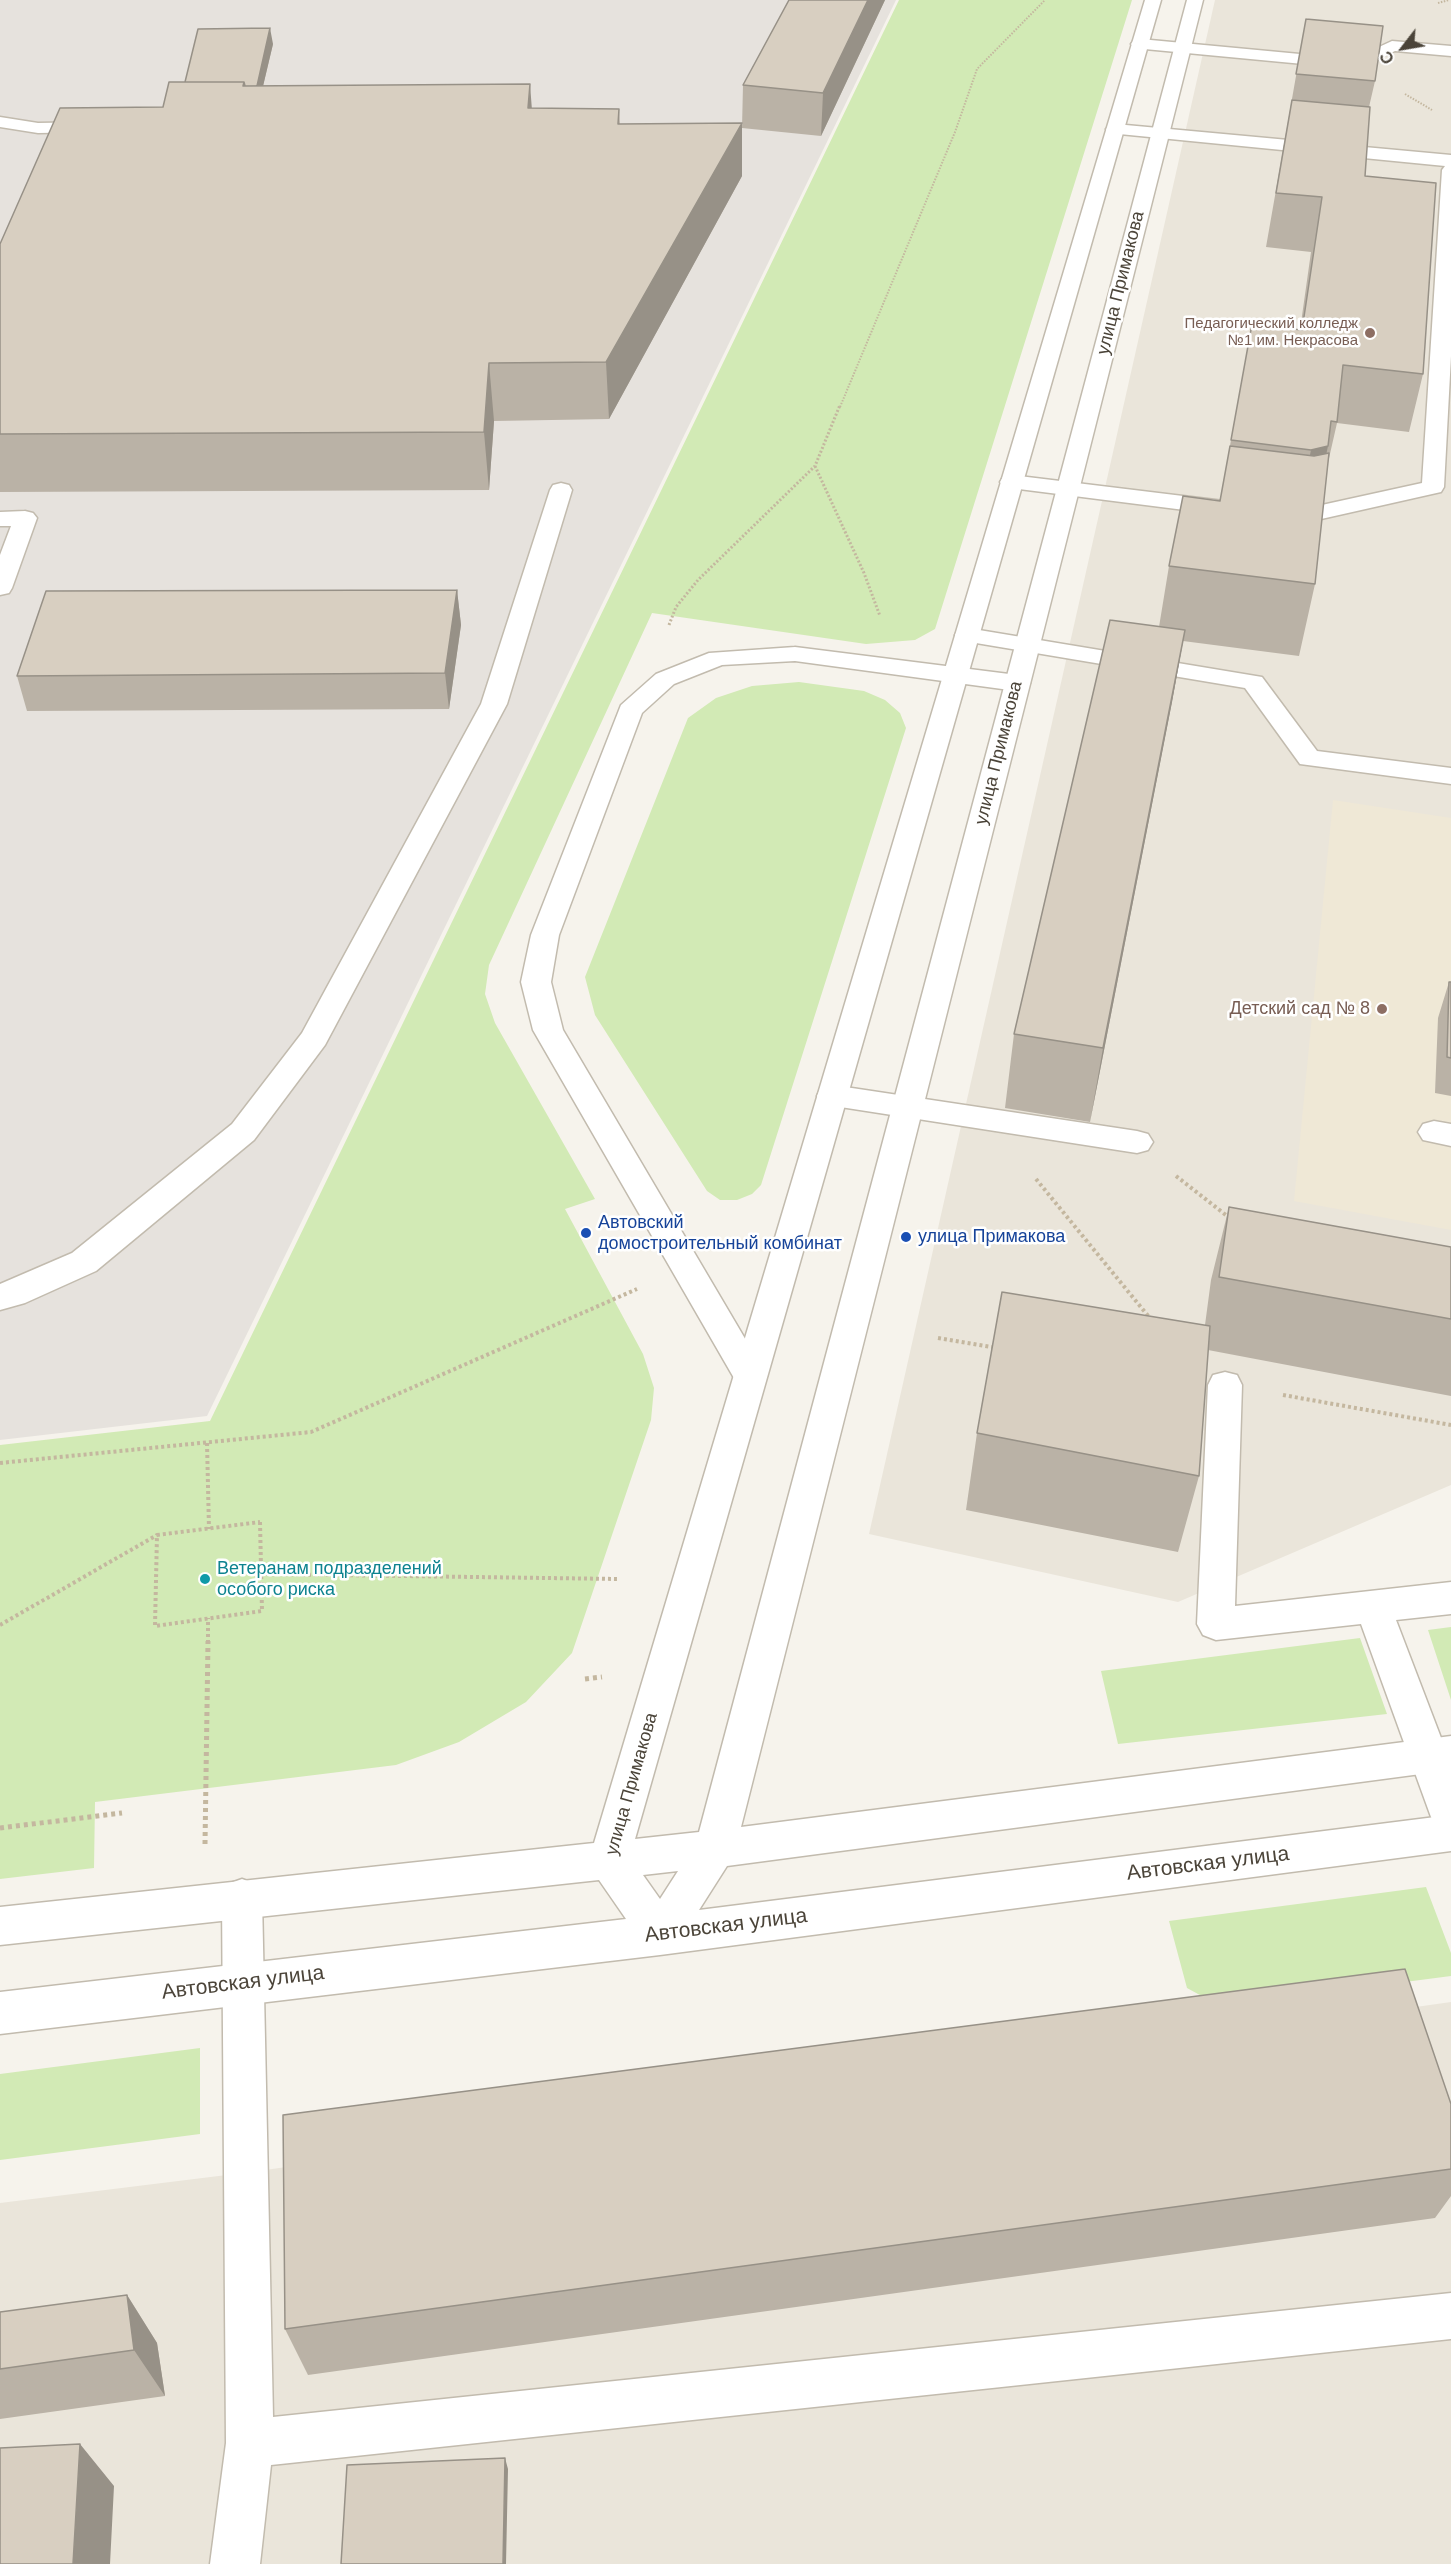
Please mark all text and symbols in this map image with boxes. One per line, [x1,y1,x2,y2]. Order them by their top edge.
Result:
north arrow [1373,18,1433,78]
text: С [1377,48,1397,67]
street label: улица Примакова [1093,209,1149,357]
place label: Педагогический колледж №1 им. Некрасова [1185,315,1358,350]
marker: Педагогический колледж №1 им. Некрасова [1363,326,1377,340]
street label: улица Примакова [971,679,1027,827]
place label: Детский сад № 8 [1230,998,1370,1020]
marker: Детский сад № 8 [1375,1002,1389,1016]
place label: Автовский домостроительный комбинат [598,1212,842,1254]
marker: Автовский домостроительный комбинат [579,1226,593,1240]
place label: улица Примакова [918,1226,1065,1248]
marker: улица Примакова [899,1230,913,1244]
place label: Ветеранам подразделений особого риска [217,1558,442,1600]
marker: Ветеранам подразделений особого риска [198,1572,212,1586]
street label: улица Примакова [601,1710,663,1858]
street label: Автовская улица [1125,1842,1291,1886]
street label: Автовская улица [643,1904,809,1948]
street label: Автовская улица [160,1961,326,2005]

